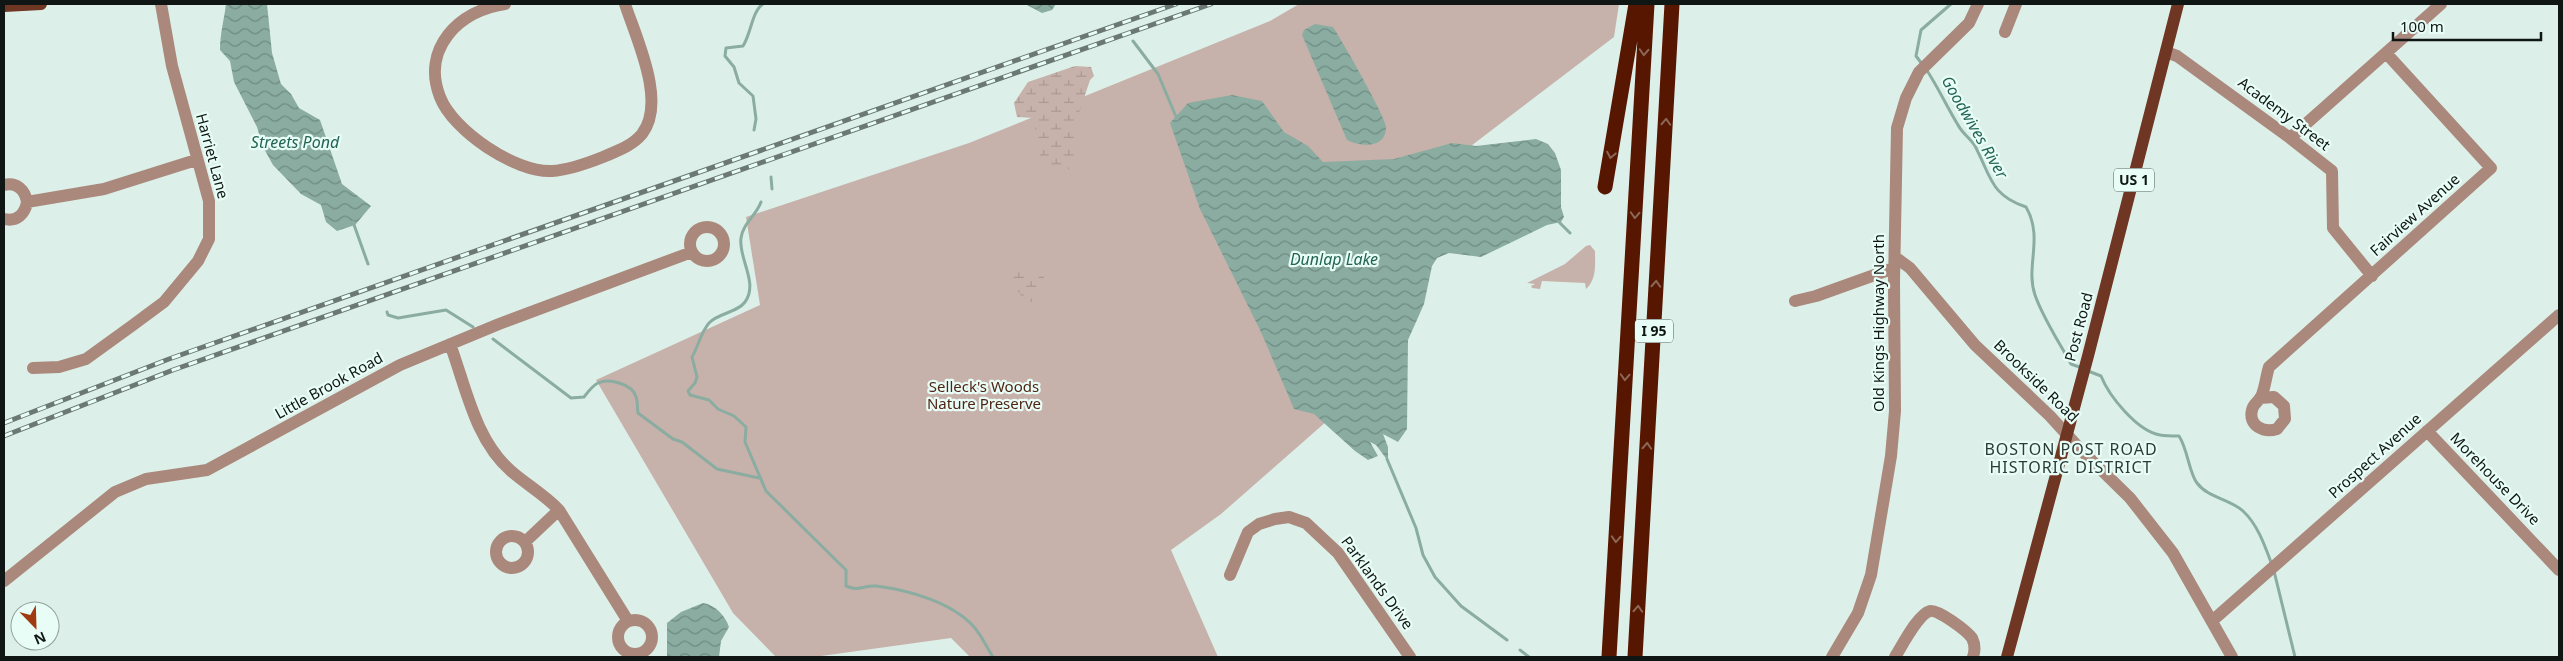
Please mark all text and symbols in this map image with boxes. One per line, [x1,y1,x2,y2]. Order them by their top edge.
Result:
scale bar [2393,10,2540,42]
text: 100 m [2400,16,2444,36]
one-way arrow [1638,49,1649,57]
water label: Goodwives River [1937,71,2014,183]
street label: Academy Street [2235,72,2335,155]
street label: Harriet Lane [192,111,234,201]
one-way arrow [1660,118,1671,126]
water label: Streets Pond [251,131,340,153]
one-way arrow [1607,151,1617,160]
road number: US 1 [2114,168,2154,192]
street label: Fairview Avenue [2365,169,2463,260]
one-way arrow [1629,211,1640,219]
street label: Old Kings Highway North [1868,234,1888,412]
water label: Dunlap Lake [1290,248,1378,270]
one-way arrow [1651,280,1662,288]
street label: Post Road [2059,290,2097,363]
road number: I 95 [1635,320,1673,342]
street label: Brookside Road [1990,335,2083,426]
street label: Little Brook Road [271,347,386,423]
one-way arrow [1620,373,1631,381]
park label: Selleck's Woods Nature Preserve [927,376,1041,413]
street label: Prospect Avenue [2324,408,2425,502]
street label: Morehouse Drive [2446,428,2545,529]
district label: BOSTON POST ROAD HISTORIC DISTRICT [1984,438,2158,478]
one-way arrow [1642,442,1653,450]
street label: Parklands Drive [1337,532,1418,633]
one-way arrow [1611,535,1622,543]
north arrow [10,601,60,651]
one-way arrow [1633,604,1644,612]
text: N [31,627,49,649]

